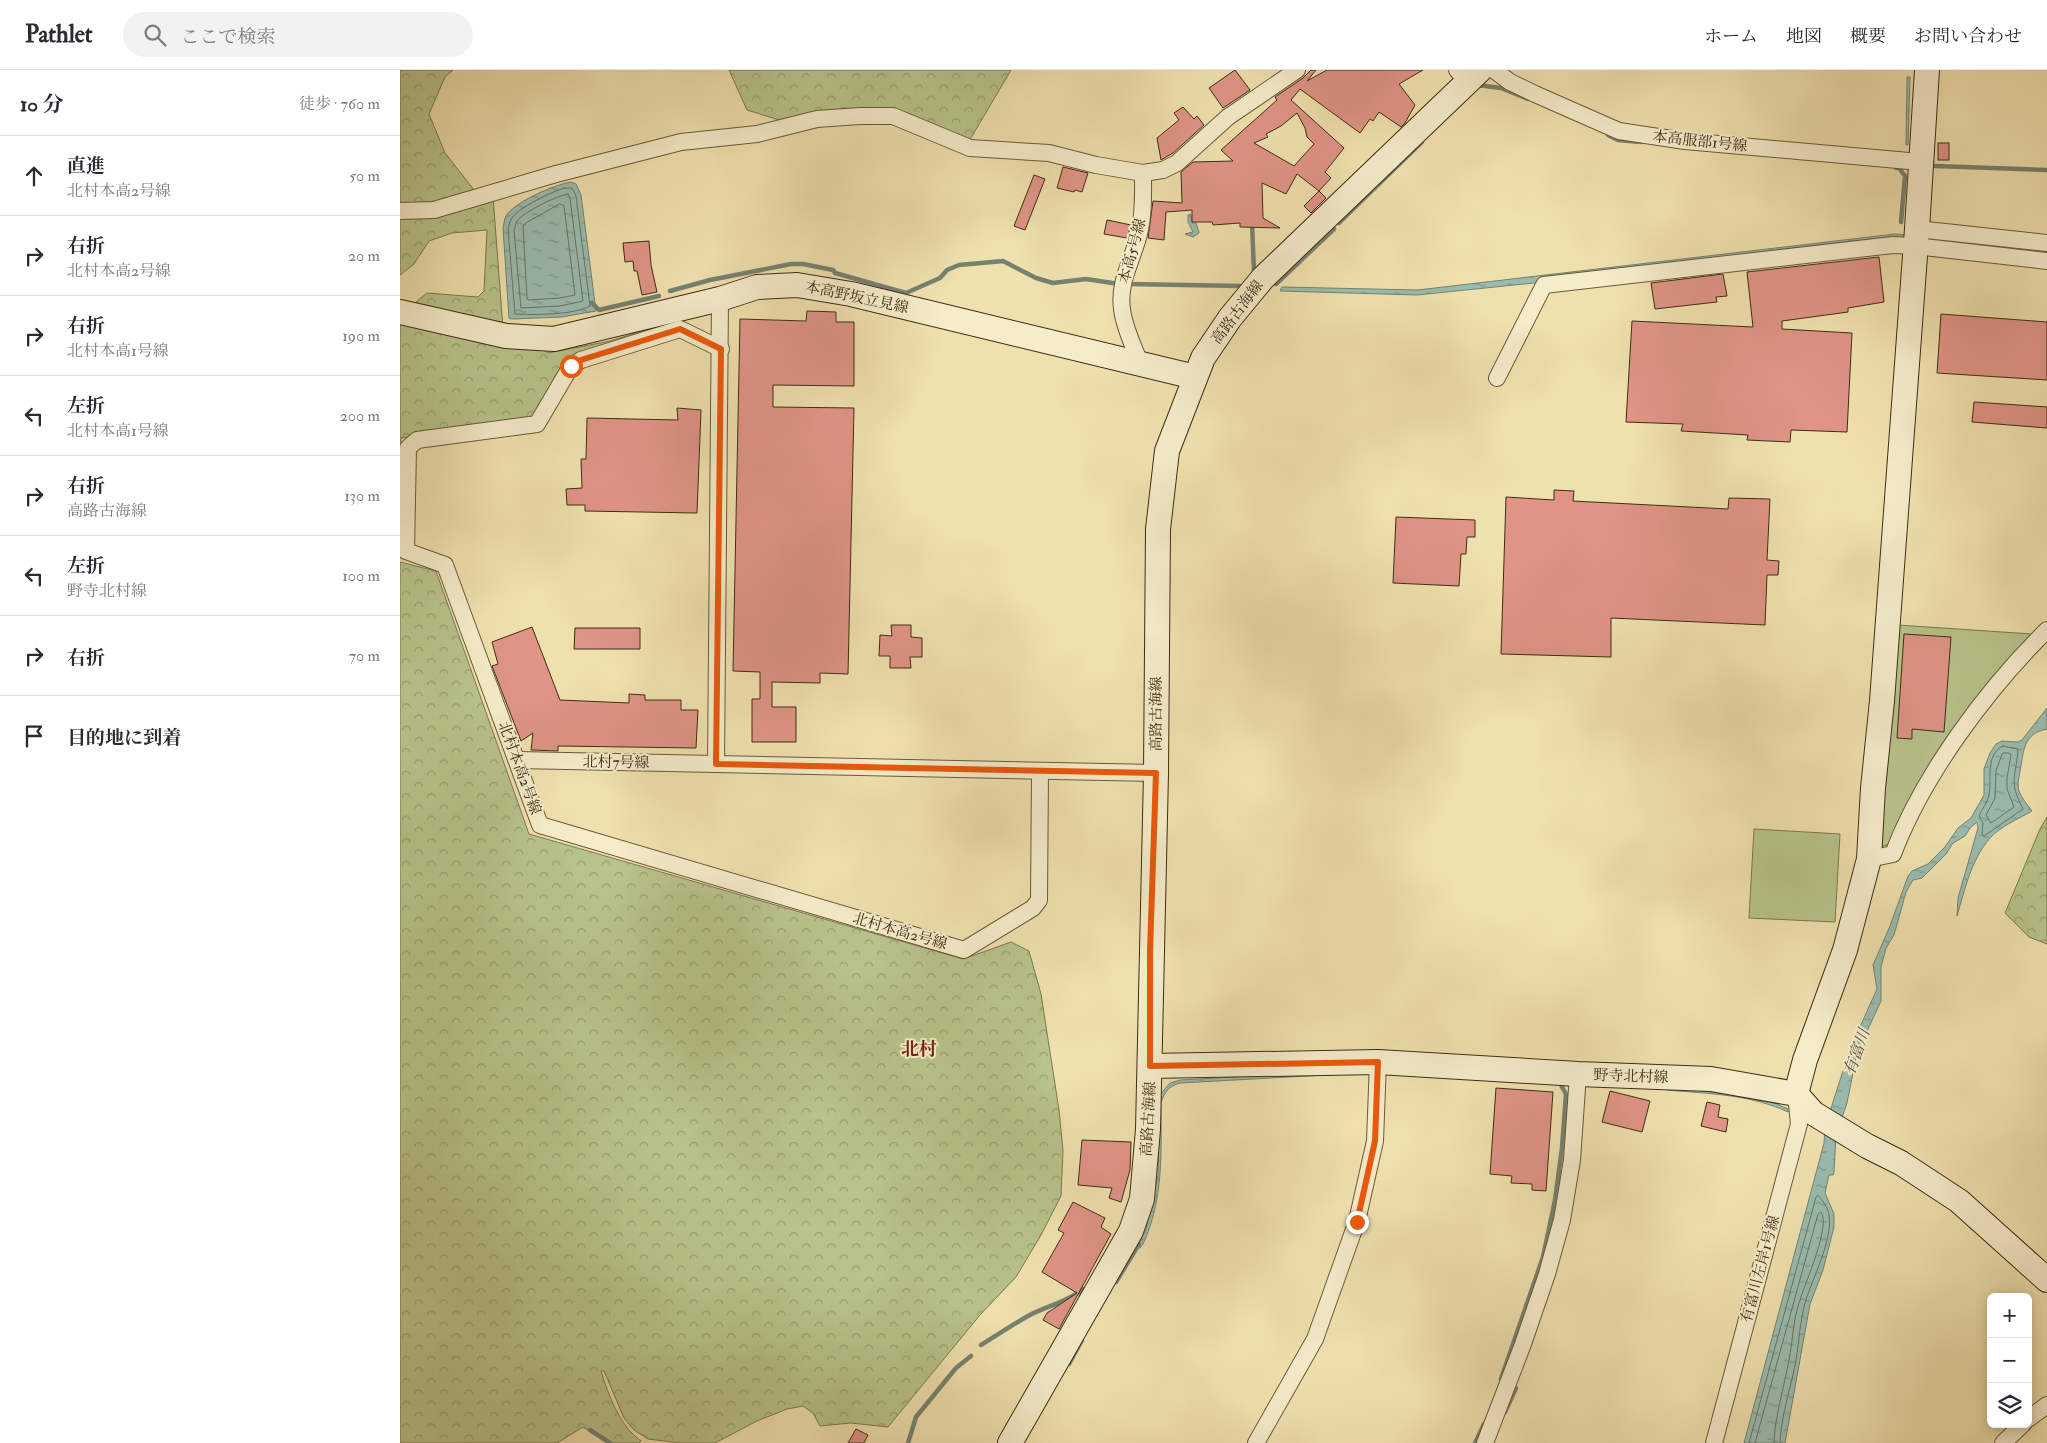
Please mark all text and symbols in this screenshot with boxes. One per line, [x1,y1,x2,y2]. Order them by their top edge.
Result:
search box [123,12,473,57]
text: Pathlet [25,19,93,50]
icon: search [141,21,169,49]
text: ここで検索 [181,25,276,49]
text: ホーム [1704,25,1758,48]
text: 地図 [1786,25,1822,48]
text: 概要 [1850,25,1886,48]
text: お問い合わせ [1914,25,2022,48]
text: 10 分 [20,91,64,118]
text: 徒歩 · 760 m [299,94,380,114]
street label: 本高服部1号線 [1652,127,1748,156]
text: 直進 [67,154,105,178]
icon: ahead [20,162,48,190]
text: 50 m [349,166,380,186]
text: 北村本高2号線 [67,181,171,201]
street label: 本高5号線 [1115,217,1150,286]
text: 右折 [67,234,105,258]
icon: right [20,242,48,270]
text: 20 m [348,246,380,266]
text: 北村本高2号線 [67,261,171,281]
street label: 本高野坂立見線 [804,277,910,318]
street label: 高路古海線 [1207,277,1268,348]
text: 右折 [67,314,105,338]
icon: right [20,322,48,350]
text: 190 m [342,326,380,346]
text: 北村本高1号線 [67,341,169,361]
route start [560,355,583,378]
text: 左折 [67,394,105,418]
icon: left [20,402,48,430]
text: 200 m [340,406,380,426]
text: 北村本高1号線 [67,421,169,441]
text: 右折 [67,474,105,498]
icon: right [20,482,48,510]
text: 130 m [344,486,380,506]
text: 高路古海線 [67,501,147,521]
text: 左折 [67,554,105,578]
icon: left [20,562,48,590]
text: 100 m [342,566,380,586]
text: 野寺北村線 [67,581,147,601]
icon: right [20,642,48,670]
text: 右折 [67,646,105,670]
text: 70 m [349,646,380,666]
street label: 高路古海線 [1147,676,1166,752]
street label: 北村本高2号線 [494,719,545,817]
icon: arrive [20,722,48,750]
text: 目的地に到着 [67,726,181,750]
street label: 北村7号線 [582,752,650,773]
street label: 北村本高2号線 [850,909,949,954]
water label: 有富川 [1839,1024,1875,1078]
district label: 北村 [901,1038,937,1061]
street label: 野寺北村線 [1593,1066,1669,1087]
street label: 高路古海線 [1137,1081,1160,1157]
route end [1346,1211,1369,1234]
street label: 有富川左岸1号線 [1737,1213,1784,1325]
map controls [1987,1293,2032,1428]
button: + [1987,1293,2032,1338]
button: − [1987,1338,2032,1383]
button: layers [1987,1383,2032,1428]

